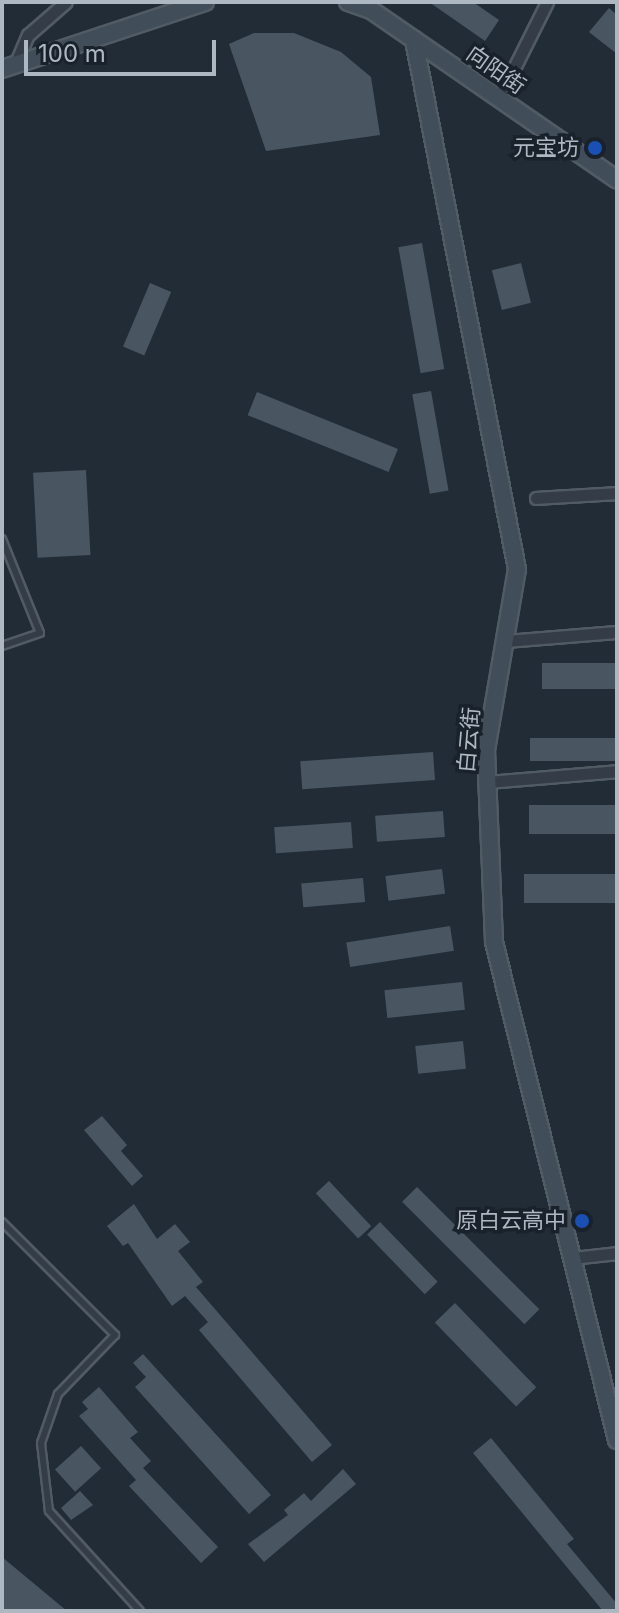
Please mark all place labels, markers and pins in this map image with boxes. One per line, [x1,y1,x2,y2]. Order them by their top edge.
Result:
place label: 元宝坊 [513,135,579,161]
marker: 元宝坊 [586,139,604,157]
place label: 原白云高中 [456,1208,566,1234]
marker: 原白云高中 [573,1212,591,1230]

